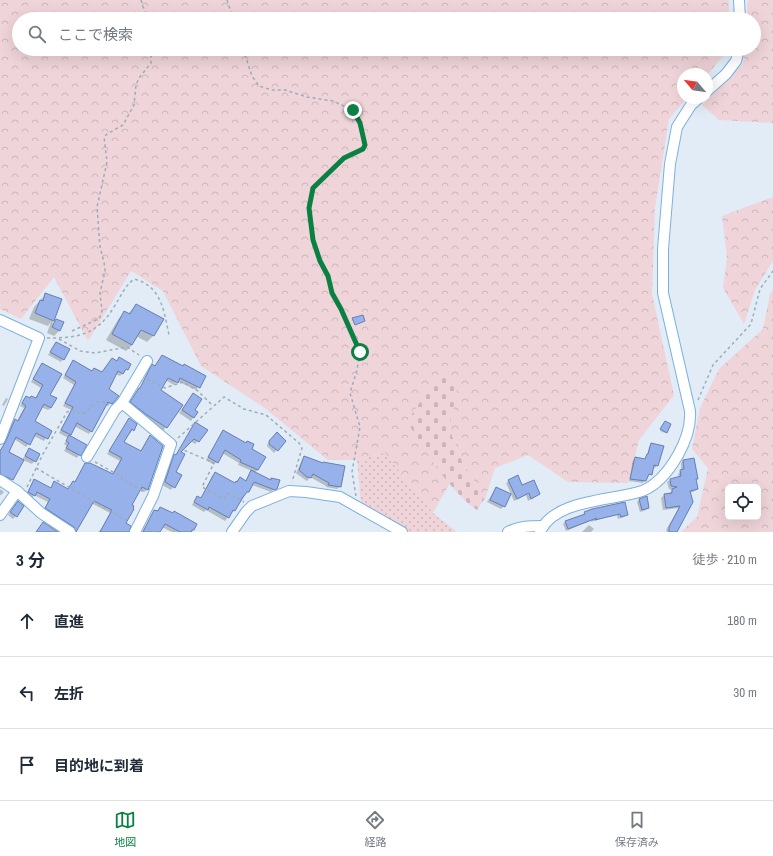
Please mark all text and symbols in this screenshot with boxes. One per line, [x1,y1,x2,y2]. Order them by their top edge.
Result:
search box [12,12,761,56]
icon: search [26,23,48,45]
text: ここで検索 [58,24,133,45]
north arrow [677,68,713,104]
route end [344,101,362,119]
route start [351,343,369,361]
map controls [725,484,761,520]
button: locate [725,484,761,520]
text: 3 分 [16,548,45,571]
text: 徒歩 · 210 m [692,551,757,568]
icon: ahead [16,610,38,632]
text: 直進 [54,611,84,632]
text: 180 m [727,612,757,629]
icon: left [16,682,38,704]
text: 左折 [54,683,84,704]
text: 30 m [733,684,757,701]
icon: arrive [16,754,38,776]
text: 目的地に到着 [54,755,144,776]
tab: 地図 [114,809,136,849]
tab: 経路 [364,809,386,849]
tab: 保存済み [615,809,659,849]

